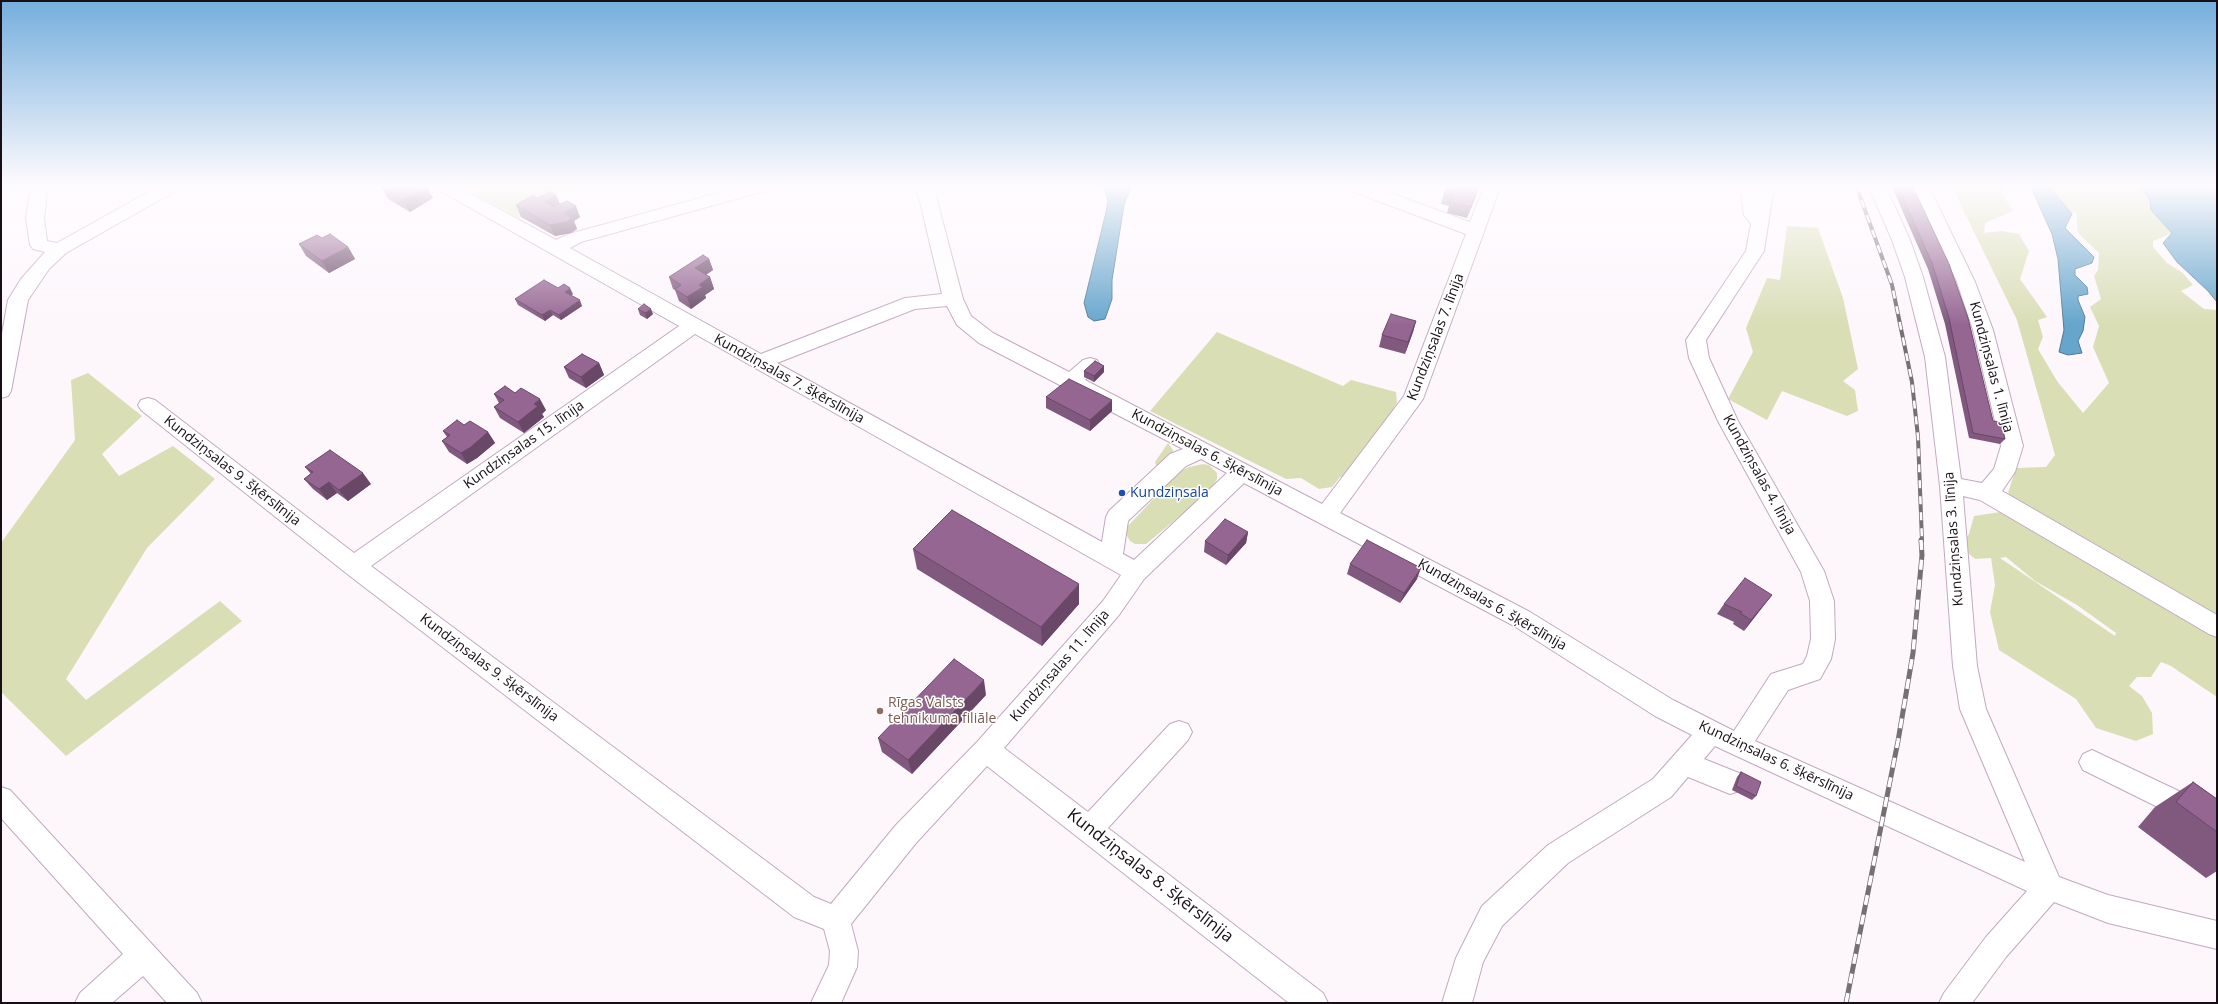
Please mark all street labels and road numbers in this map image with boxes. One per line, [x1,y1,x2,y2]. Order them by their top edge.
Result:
street label: Kundziņsalas 7. līnija [1404,271,1468,403]
street label: Kundziņsalas 1. līnija [1965,300,2017,434]
street label: Kundziņsalas 7. šķērslīnija [711,331,867,427]
street label: Kundziņsalas 15. līnija [461,397,587,493]
street label: Kundziņsalas 6. šķērslīnija [1128,406,1286,500]
street label: Kundziņsalas 9. šķērslīnija [160,412,304,530]
street label: Kundziņsalas 4. līnija [1719,412,1799,538]
street label: Kundziņsalas 3. līnija [1941,471,1967,607]
street label: Kundziņsalas 6. šķērslīnija [1415,555,1569,655]
street label: Kundziņsalas 11. līnija [1007,607,1113,725]
street label: Kundziņsalas 9. šķērslīnija [416,610,562,726]
street label: Kundziņsalas 6. šķērslīnija [1696,718,1856,804]
street label: Kundziņsalas 8. šķērslīnija [1063,805,1237,947]

